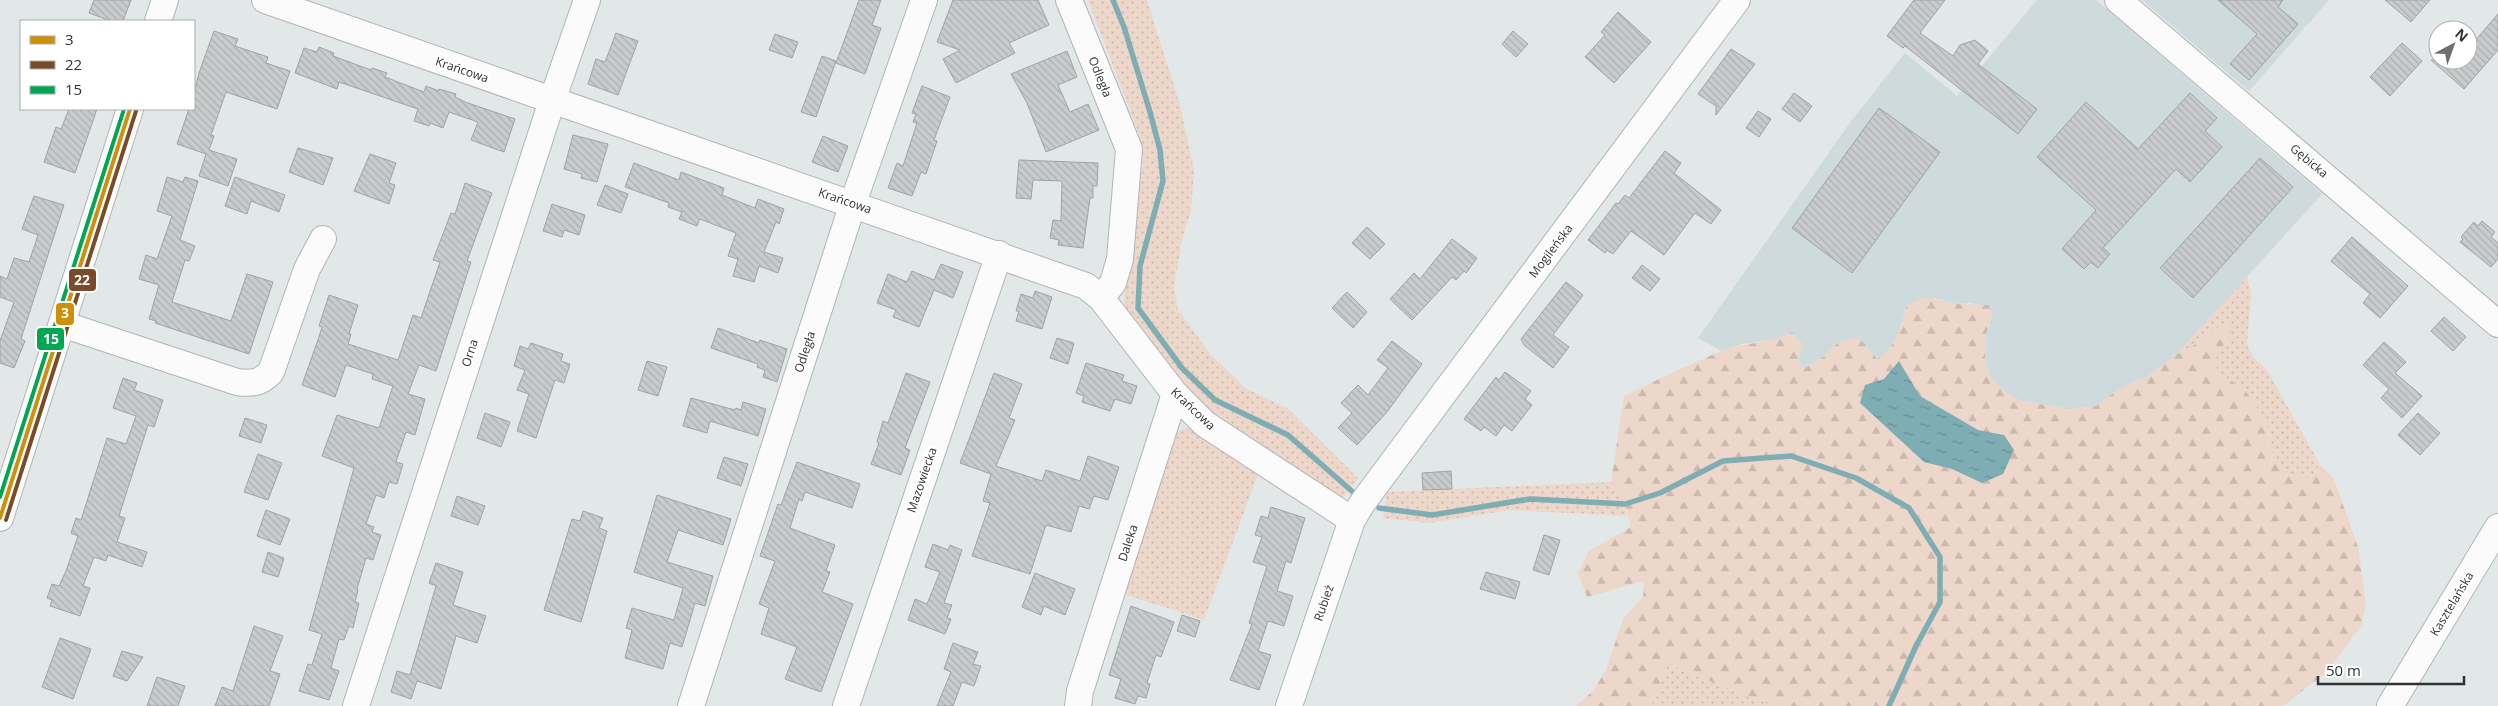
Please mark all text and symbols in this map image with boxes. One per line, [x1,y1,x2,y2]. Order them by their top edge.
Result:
legend [20,20,195,110]
north arrow [2428,20,2478,70]
text: N [2451,24,2472,46]
text: 3 [65,29,74,49]
street label: Krańcowa [433,53,491,87]
text: 22 [65,54,82,74]
street label: Odległa [1085,54,1116,100]
text: 15 [65,79,82,99]
street label: Gębicka [2287,140,2332,181]
street label: Krańcowa [816,184,874,218]
street label: Mogileńska [1525,220,1576,281]
line badge: 22 [68,268,97,292]
text: 22 [74,270,90,289]
line badge: 3 [55,302,75,326]
text: 3 [61,303,69,322]
line badge: 15 [36,327,65,351]
text: 15 [43,329,59,348]
street label: Odległa [790,329,819,375]
street label: Orna [457,337,482,369]
street label: Krańcowa [1167,384,1219,434]
street label: Mazowiecka [902,445,941,515]
street label: Daleka [1114,522,1141,564]
street label: Kasztelańska [2426,568,2477,639]
street label: Rubież [1309,582,1338,623]
scale bar [2318,654,2464,686]
text: 50 m [2326,660,2361,680]

